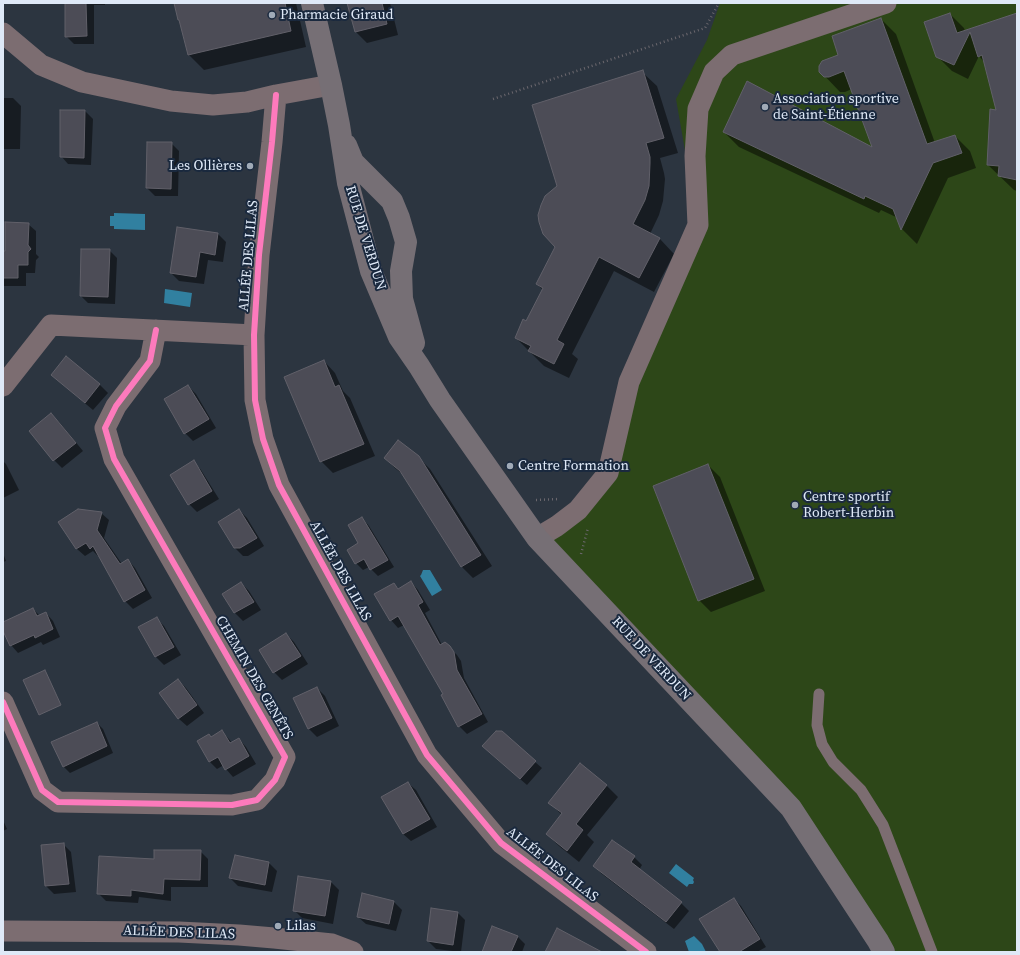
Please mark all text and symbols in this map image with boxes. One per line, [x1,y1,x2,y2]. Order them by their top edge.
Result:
place label: Pharmacie Giraud [280,7,393,23]
marker: Pharmacie Giraud [267,10,277,20]
place label: Association sportive de Saint-Étienne [773,91,899,124]
marker: Association sportive de Saint-Étienne [760,102,770,112]
place label: Les Ollières [169,158,242,174]
marker: Les Ollières [245,161,255,171]
street label: RUE DE VERDUN [341,184,389,292]
street label: ALLÉE DES LILAS [236,200,262,312]
place label: Centre Formation [518,458,629,474]
marker: Centre Formation [505,461,515,471]
place label: Centre sportif Robert-Herbin [803,489,894,522]
marker: Centre sportif Robert-Herbin [790,500,800,510]
street label: ALLÉE DES LILAS [306,518,374,624]
street label: CHEMIN DES GENÊTS [212,613,296,743]
street label: RUE DE VERDUN [608,614,694,704]
street label: ALLÉE DES LILAS [503,824,601,906]
place label: Lilas [286,918,316,934]
marker: Lilas [273,921,283,931]
street label: ALLÉE DES LILAS [123,923,235,943]

